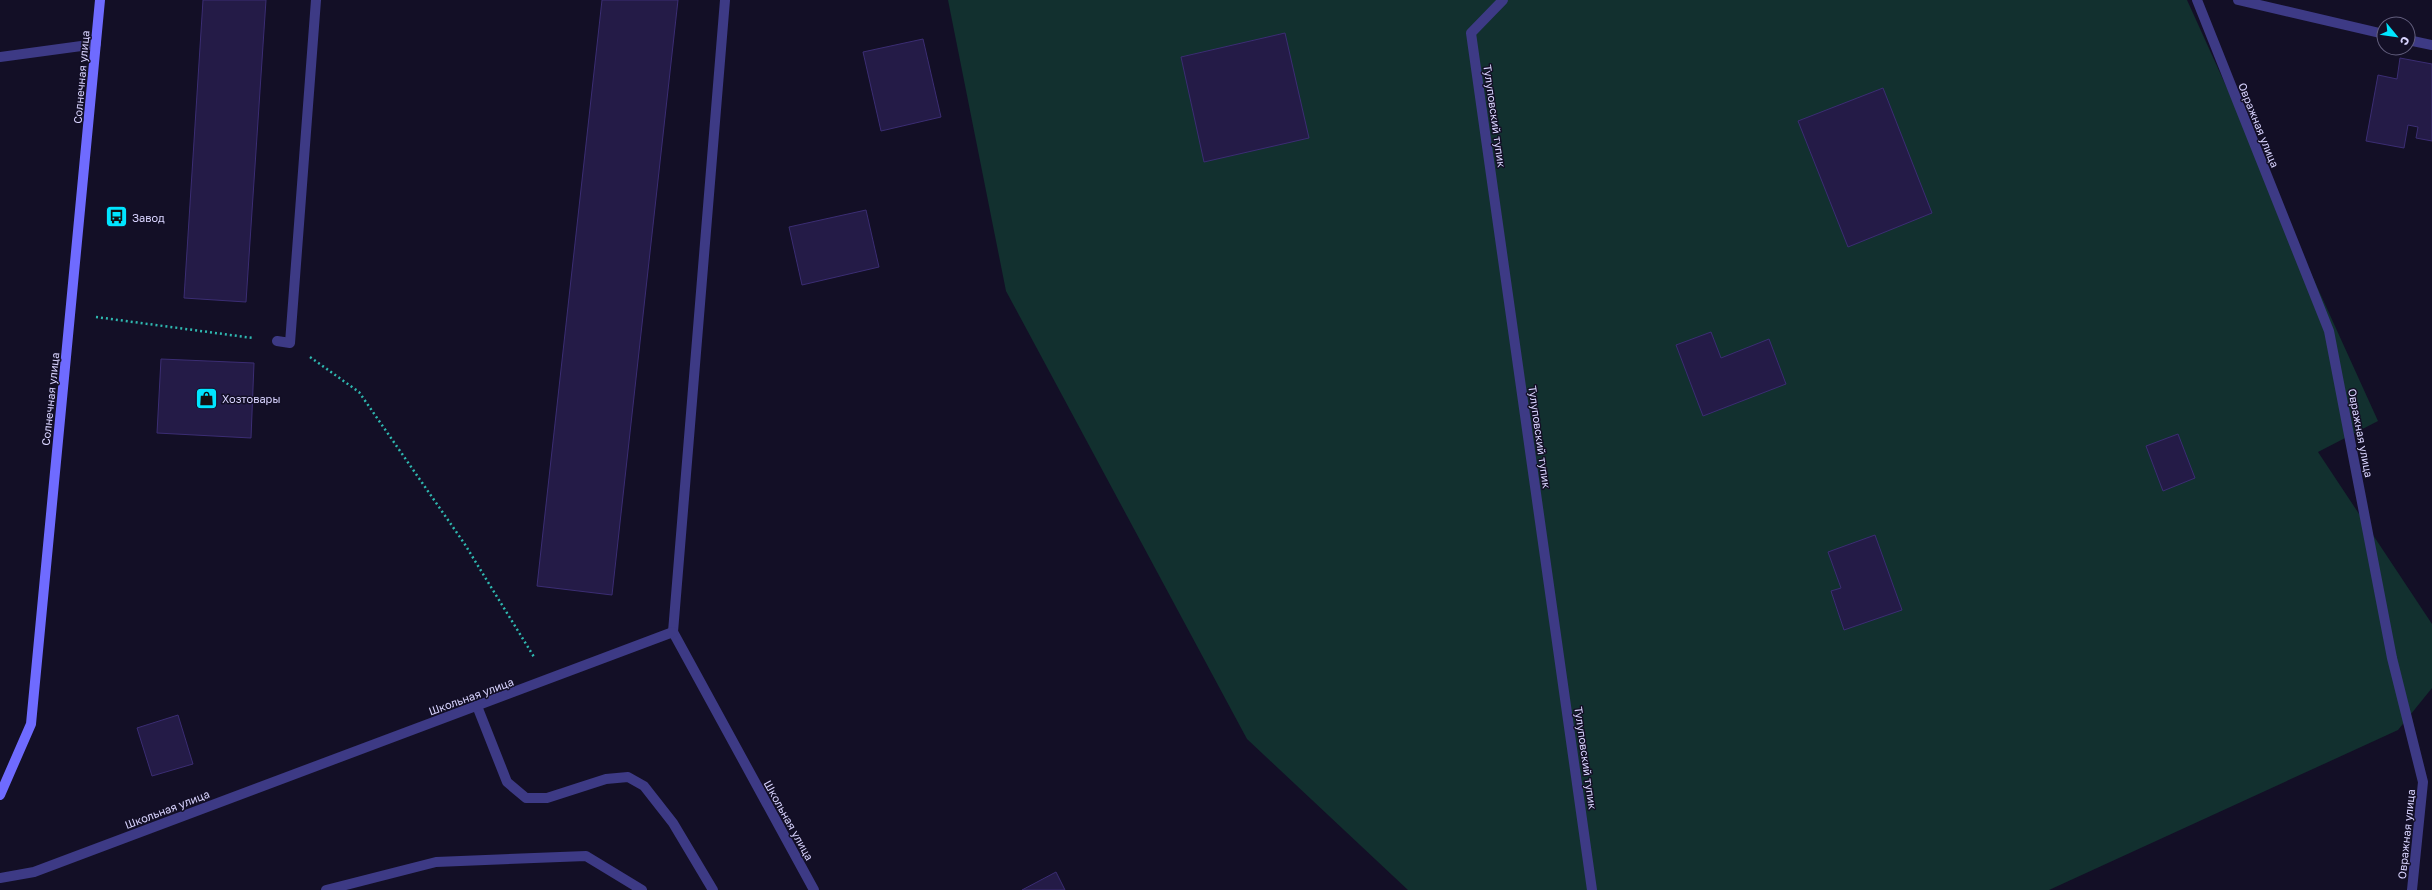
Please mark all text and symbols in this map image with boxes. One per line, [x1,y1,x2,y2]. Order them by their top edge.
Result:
north arrow [2376,16,2416,56]
street label: Солнечная улица [70,30,92,124]
text: С [2398,35,2413,48]
street label: Тулуповский тупик [1481,64,1509,169]
street label: Овражная улица [2236,81,2282,169]
bus stop icon: Завод [104,204,130,230]
place label: Завод [132,211,165,224]
street label: Солнечная улица [39,352,61,446]
shop icon: Хозтовары [193,385,219,411]
street label: Тулуповский тупик [1526,385,1554,490]
street label: Овражная улица [2346,387,2376,479]
place label: Хозтовары [222,392,280,405]
street label: Школьная улица [427,675,515,717]
street label: Тулуповский тупик [1572,706,1600,811]
street label: Школьная улица [762,778,816,862]
street label: Школьная улица [123,787,211,831]
street label: Овражная улица [2395,788,2417,880]

